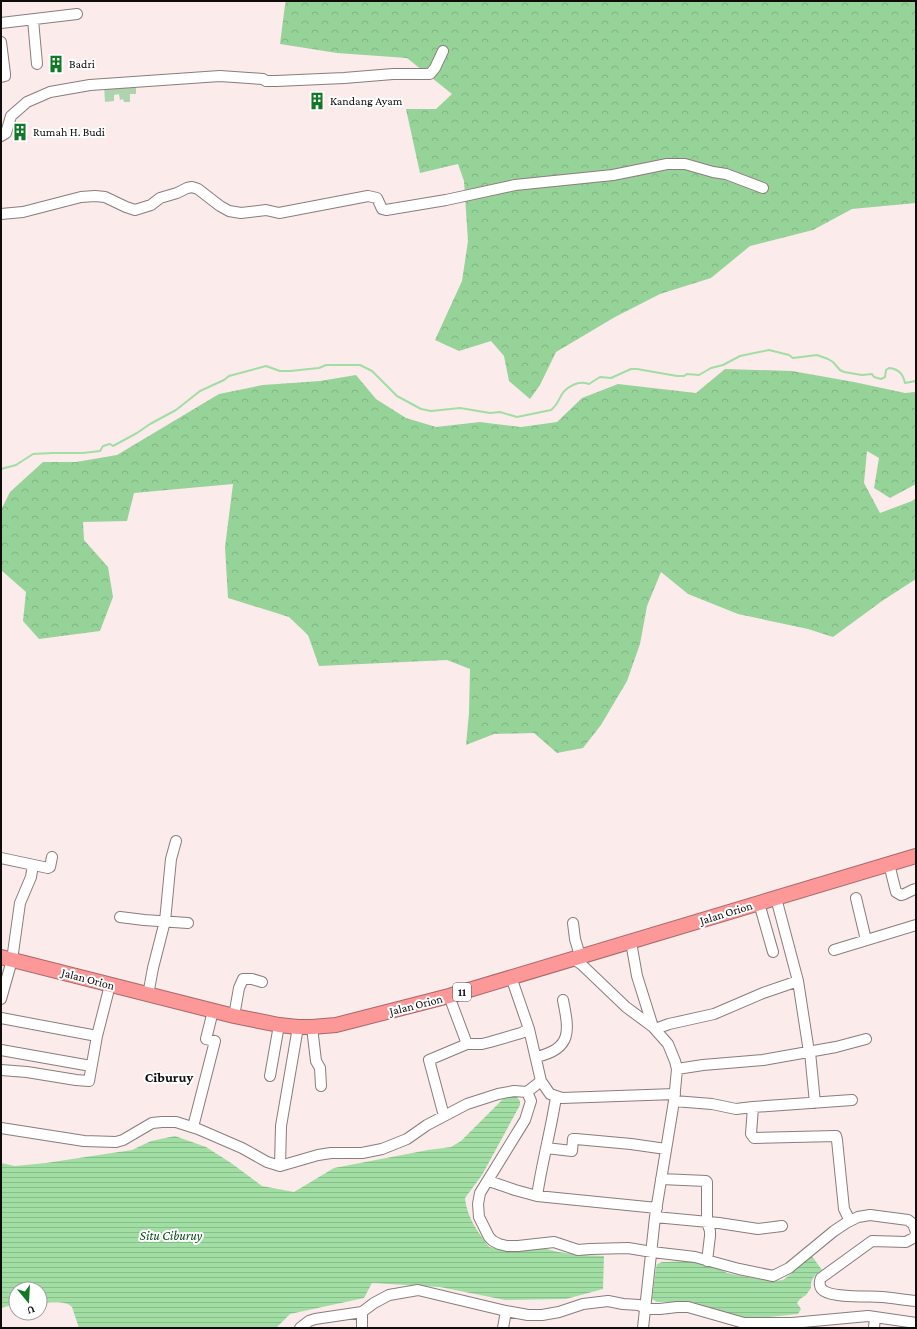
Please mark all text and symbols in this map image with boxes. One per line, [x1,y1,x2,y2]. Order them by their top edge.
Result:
building icon: Badri [46,54,66,74]
place label: Badri [69,57,95,71]
building icon: Kandang Ayam [307,91,327,111]
place label: Kandang Ayam [330,94,403,108]
building icon: Rumah H. Budi [10,122,30,142]
place label: Rumah H. Budi [33,125,105,139]
street label: Jalan Orion [697,898,755,928]
street label: Jalan Orion [59,965,117,993]
road number: 11 [453,983,471,1001]
street label: Jalan Orion [387,992,445,1019]
district label: Ciburuy [145,1069,193,1085]
water label: Situ Ciburuy [140,1228,203,1243]
north arrow [8,1281,48,1321]
text: U [25,1304,37,1318]

